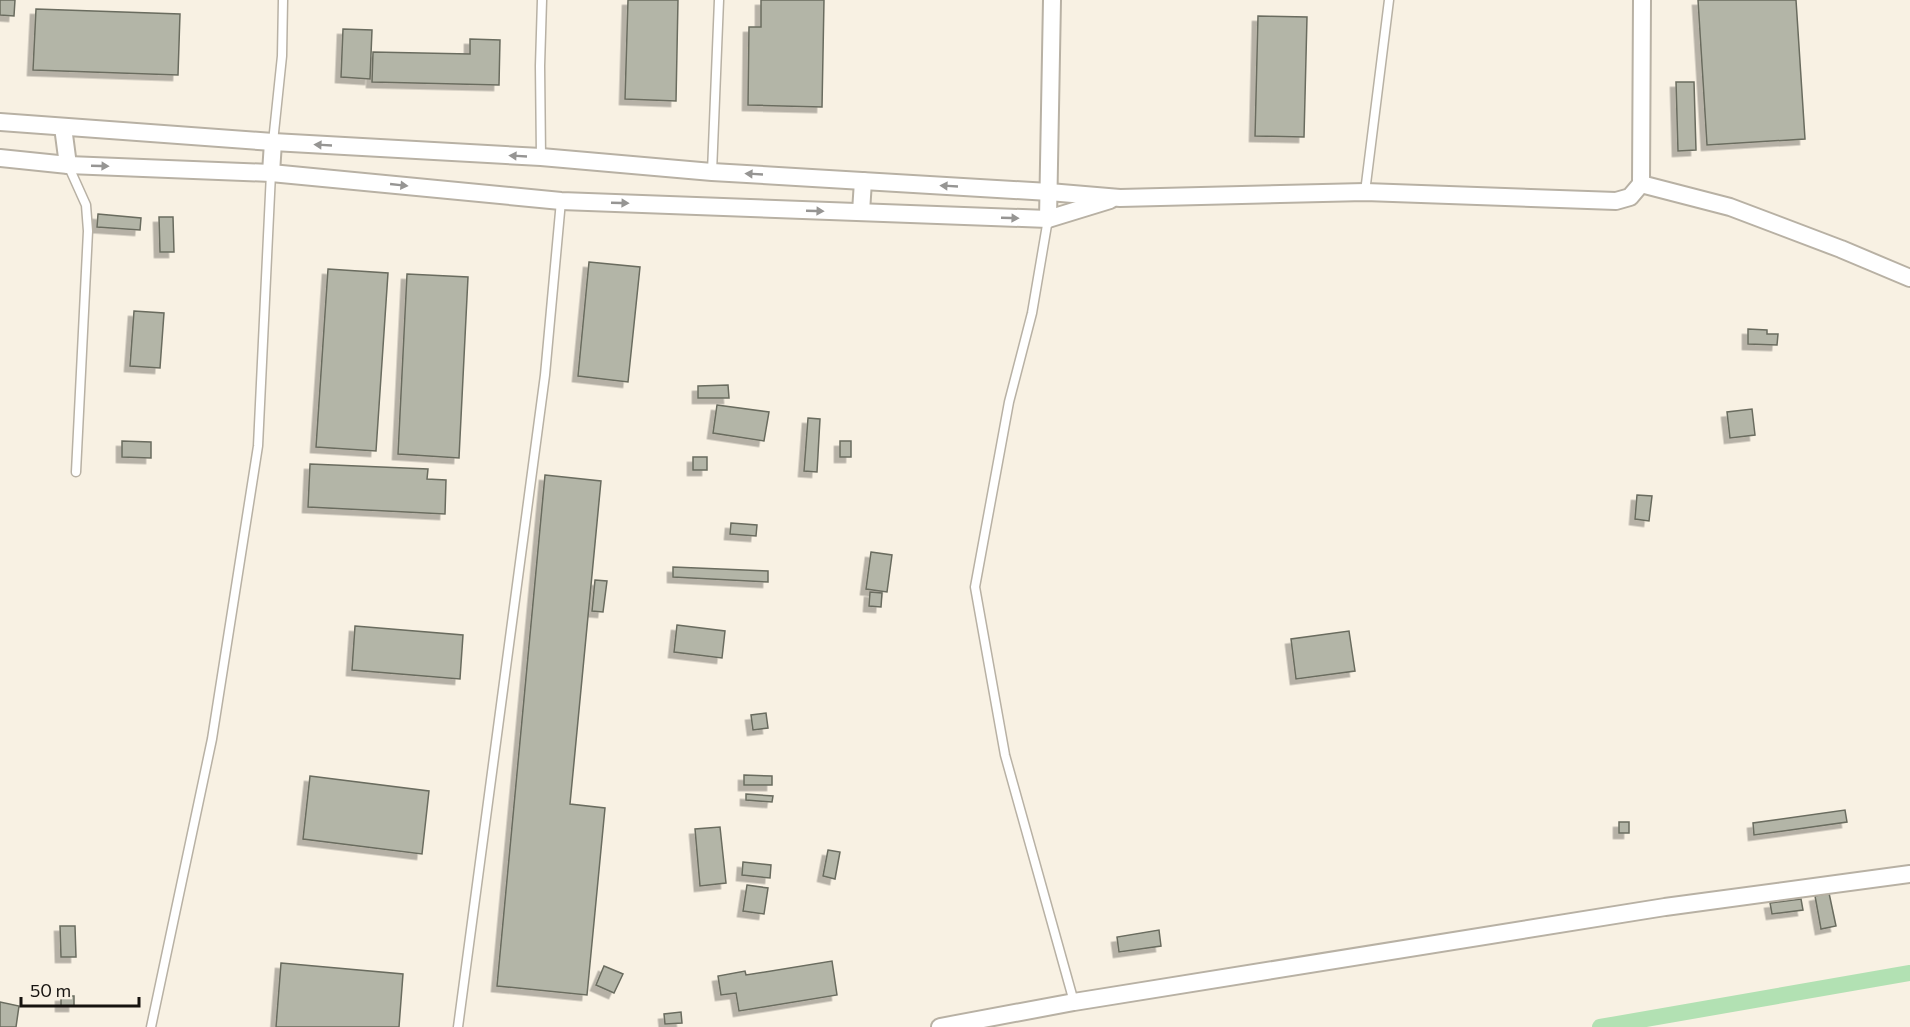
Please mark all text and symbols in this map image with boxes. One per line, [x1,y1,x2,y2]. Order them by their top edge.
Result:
one-way arrow [314,140,333,150]
one-way arrow [509,151,528,160]
one-way arrow [91,162,110,171]
one-way arrow [745,170,764,179]
one-way arrow [390,180,409,190]
one-way arrow [939,181,958,190]
one-way arrow [610,199,629,208]
one-way arrow [805,206,824,215]
one-way arrow [1000,213,1019,223]
scale bar [21,970,140,1008]
text: 50 m [30,979,71,1001]

